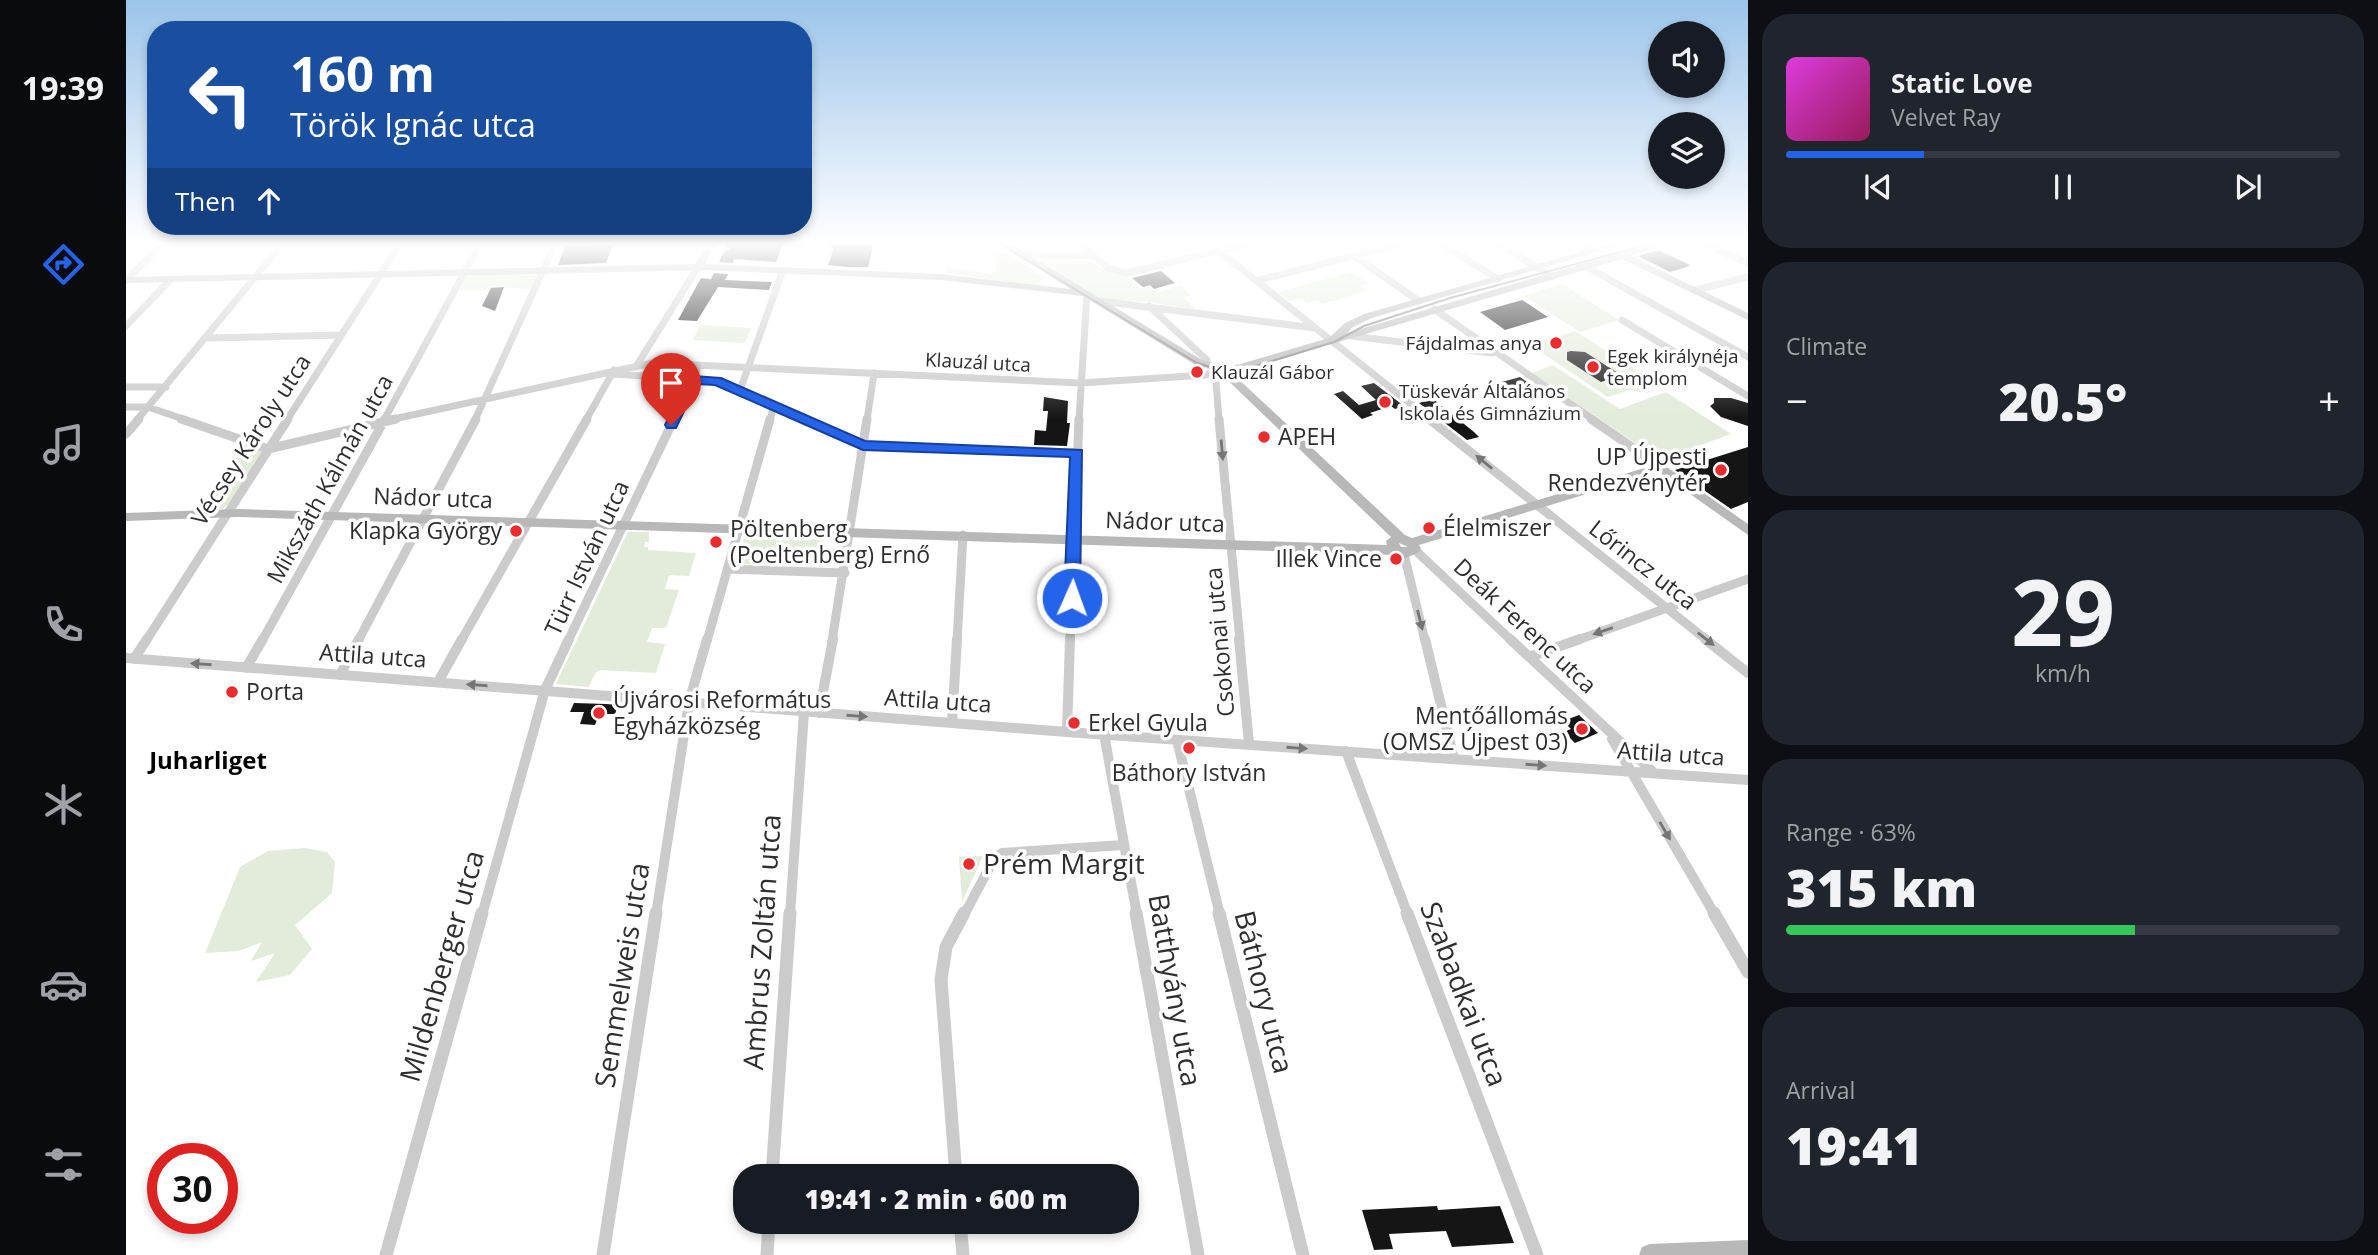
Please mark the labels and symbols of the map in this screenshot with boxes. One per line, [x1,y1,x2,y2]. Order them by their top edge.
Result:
place label: Fájdalmas anya [1405,330,1542,356]
marker: Fájdalmas anya [1548,335,1564,351]
place label: Egek királynéja templom [1607,343,1739,391]
street label: Klauzál utca [924,346,1032,378]
street label: Vécsey Károly utca [183,347,318,531]
pin [641,353,701,425]
place label: Klauzál Gábor [1211,359,1334,385]
marker: Egek királynéja templom [1585,359,1601,375]
marker: Klauzál Gábor [1189,364,1205,380]
street label: Mikszáth Kálmán utca [258,368,400,589]
place label: Tüskevár Általános Iskola és Gimnázium [1399,378,1581,426]
marker: Tüskevár Általános Iskola és Gimnázium [1377,394,1393,410]
place label: APEH [1278,420,1336,452]
marker: APEH [1256,429,1272,445]
one-way arrow [1217,440,1228,462]
place label: UP Újpesti Rendezvénytér [1547,440,1708,498]
one-way arrow [1476,455,1494,470]
marker: UP Újpesti Rendezvénytér [1713,462,1729,478]
street label: Türr István utca [536,475,636,640]
street label: Nádor utca [373,479,493,515]
street label: Nádor utca [1105,503,1225,539]
place label: Élelmiszer [1443,511,1552,543]
place label: Pöltenberg (Poeltenberg) Ernő [730,512,930,570]
street label: Lőrincz utca [1583,512,1704,617]
place label: Klapka György [349,514,502,546]
marker: Élelmiszer [1421,520,1437,536]
marker: Klapka György [508,523,524,539]
marker: Pöltenberg (Poeltenberg) Ernő [708,534,724,550]
place label: Illek Vince [1275,542,1382,574]
marker: Illek Vince [1388,551,1404,567]
street label: Deák Ferenc utca [1447,551,1604,700]
position arrow [1035,561,1109,635]
street label: Csokonai utca [1197,566,1241,718]
one-way arrow [1415,609,1426,631]
one-way arrow [1592,626,1613,637]
one-way arrow [1697,631,1714,646]
street label: Attila utca [318,635,428,675]
one-way arrow [190,658,212,669]
place label: Porta [246,675,304,707]
one-way arrow [466,679,488,690]
street label: Attila utca [883,680,993,720]
place label: Újvárosi Református Egyházközség [613,683,831,741]
marker: Porta [224,684,240,700]
place label: Mentőállomás (OMSZ Újpest 03) [1383,699,1568,757]
marker: Újvárosi Református Egyházközség [591,705,607,721]
place label: Erkel Gyula [1088,706,1208,738]
one-way arrow [847,711,869,722]
marker: Erkel Gyula [1066,715,1082,731]
marker: Mentőállomás (OMSZ Újpest 03) [1574,721,1590,737]
street label: Attila utca [1616,733,1726,773]
marker: Báthory István [1181,740,1197,756]
one-way arrow [1287,742,1309,753]
district label: Juharliget [147,743,267,776]
place label: Báthory István [1112,756,1266,788]
one-way arrow [1525,760,1547,771]
street label: Ambrus Zoltán utca [733,813,789,1071]
one-way arrow [1659,821,1671,840]
place label: Prém Margit [983,844,1145,882]
street label: Mildenberger utca [390,845,492,1086]
marker: Prém Margit [961,856,977,872]
street label: Semmelweis utca [584,860,658,1090]
street label: Batthyány utca [1140,891,1212,1089]
street label: Szabadkai utca [1412,896,1518,1091]
street label: Báthory utca [1226,906,1304,1077]
speed limit sign: 30 [147,1143,238,1234]

